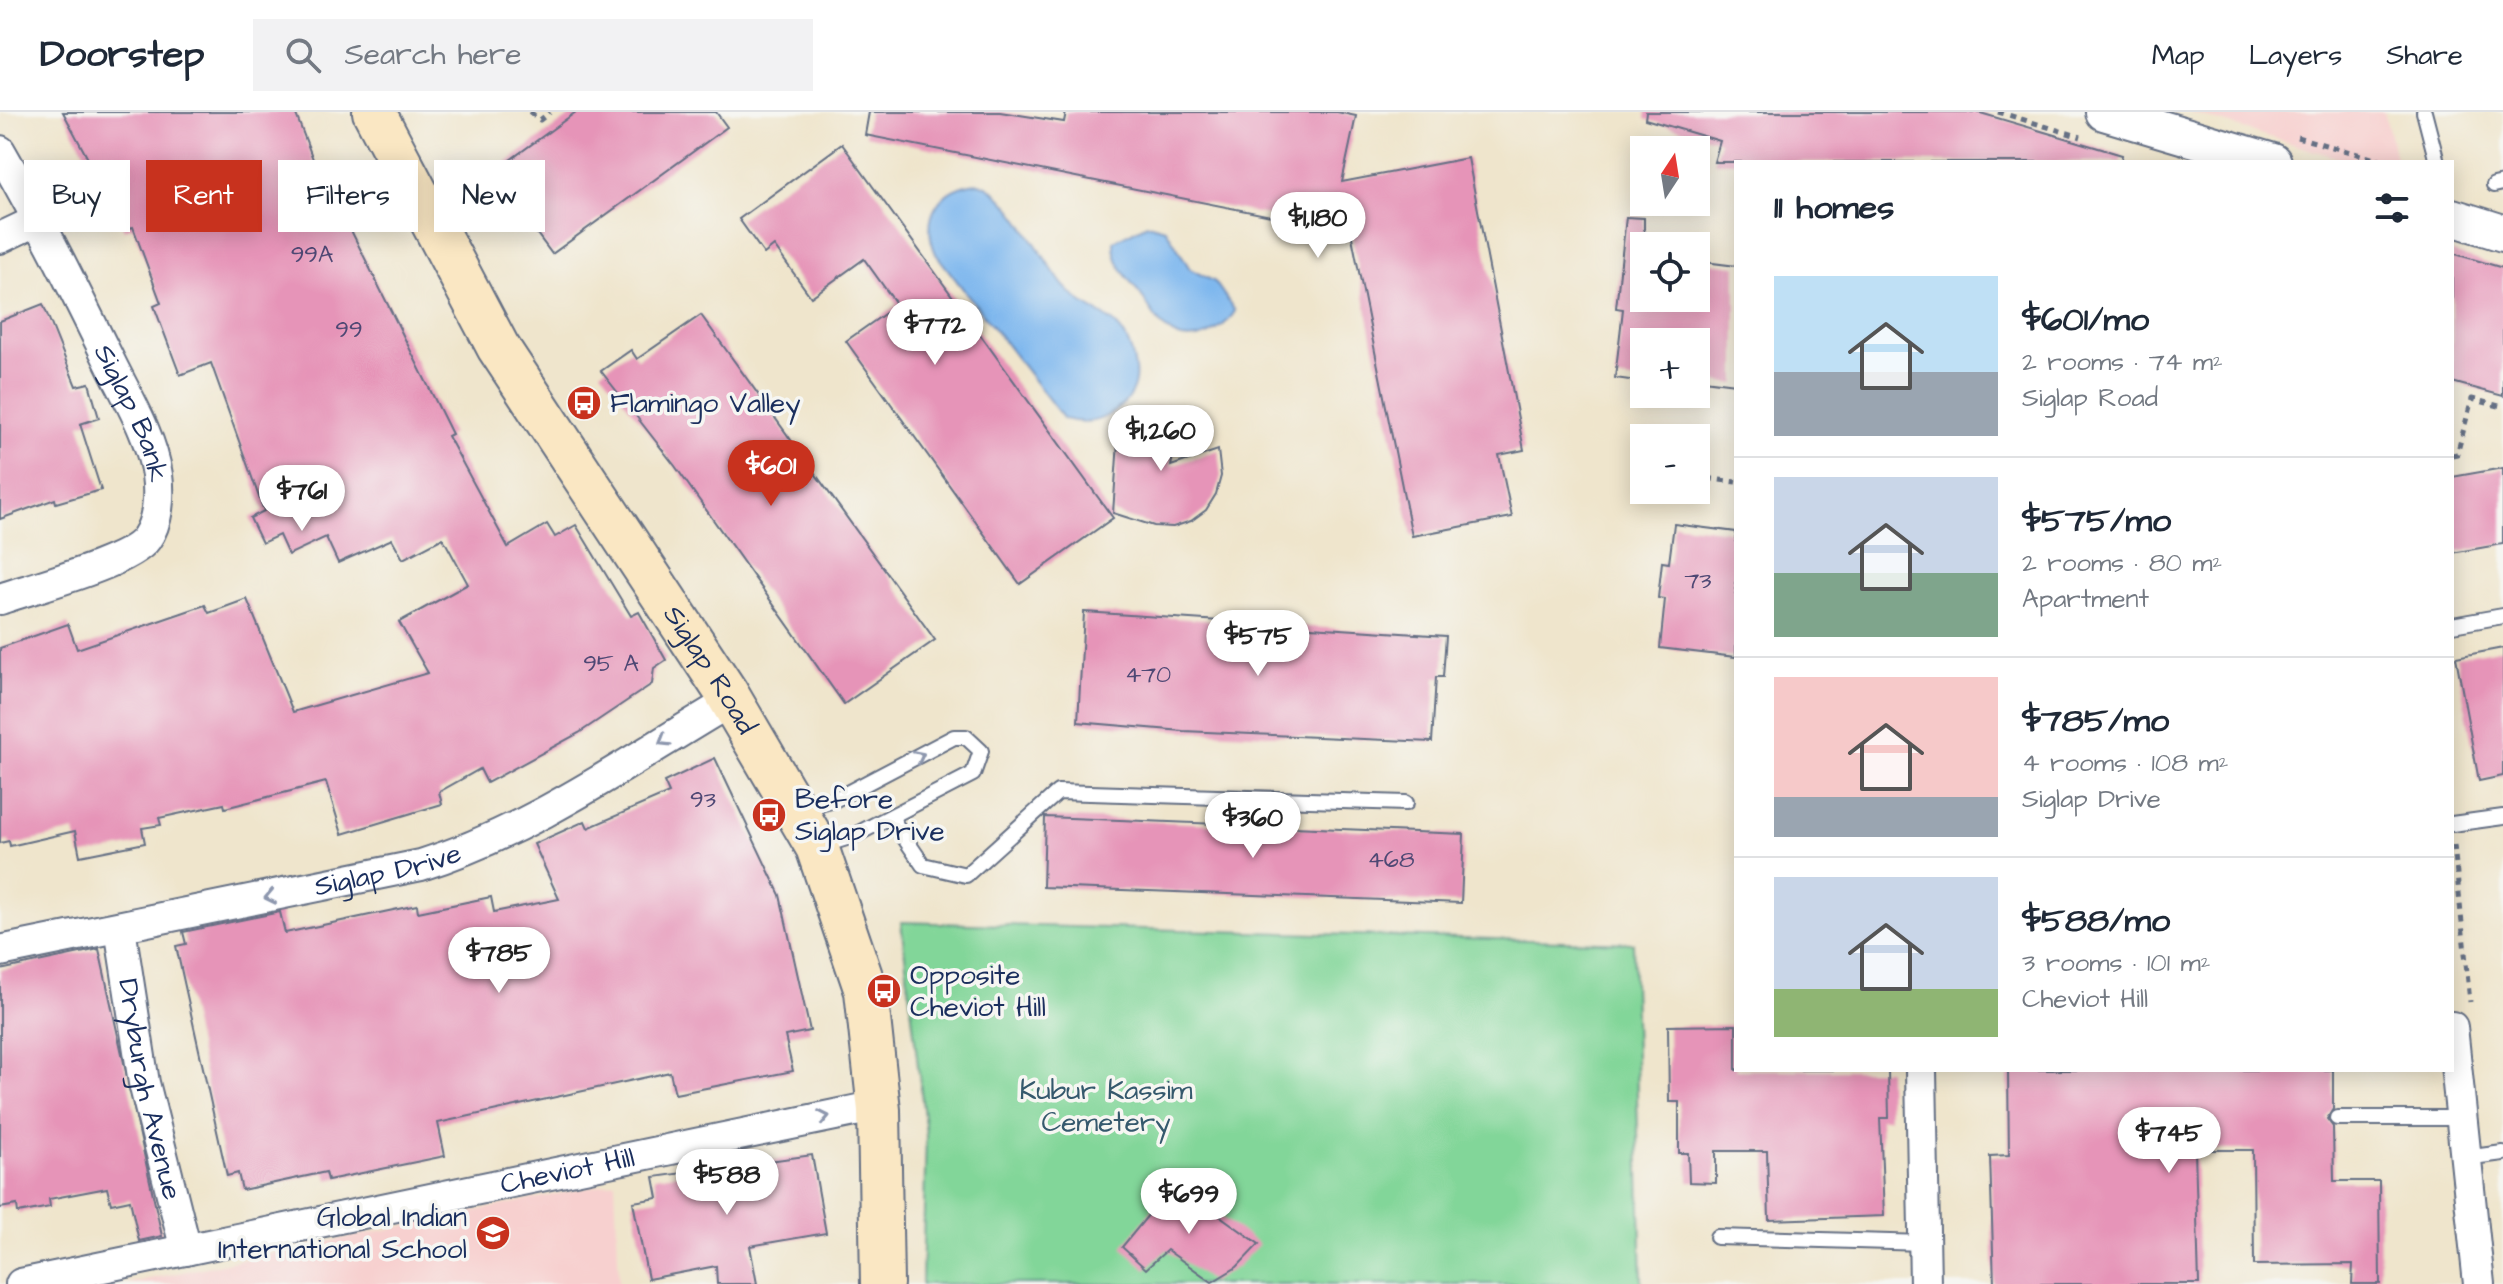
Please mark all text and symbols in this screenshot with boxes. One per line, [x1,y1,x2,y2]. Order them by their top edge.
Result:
search box [253,19,813,91]
text: Doorstep [40,29,205,81]
icon: search [281,33,325,77]
text: Search here [345,34,522,76]
text: Map [2152,36,2205,75]
text: Layers [2249,36,2342,75]
text: Share [2386,36,2463,75]
north arrow [1630,136,1710,216]
map controls [1630,136,1710,504]
chip: Buy [24,160,130,232]
chip: Rent [146,160,262,232]
chip: Filters [278,160,418,232]
chip: New [434,160,545,232]
text: 11 homes [1774,184,1894,232]
icon: filters [2370,186,2414,230]
pin: $1,180 [1253,192,1383,260]
text: $1,180 [1288,200,1348,236]
button: locate [1630,232,1710,312]
house number: 99A [291,238,333,272]
text: $601/mo [2022,296,2149,344]
pin: $772 [888,299,982,367]
text: $772 [904,307,966,343]
icon: home [1838,308,1934,404]
house number: 99 [335,313,363,347]
button: + [1630,328,1710,408]
street label: Siglap Bank [85,337,177,485]
text: 2 rooms · 74 m² [2022,344,2223,380]
text: Siglap Road [2022,380,2158,416]
bus stop icon: Flamingo Valley [565,384,603,422]
place label: Flamingo Valley [610,384,801,425]
pin: $1,260 [1096,405,1226,473]
text: $1,260 [1126,413,1196,449]
button: − [1630,424,1710,504]
pin: $601 [724,440,818,508]
text: $601 [746,448,796,484]
pin: $761 [255,465,349,533]
text: $761 [277,473,327,509]
text: $575/mo [2022,497,2171,545]
icon: home [1838,509,1934,605]
text: 2 rooms · 80 m² [2022,545,2222,581]
house number: 73 [1685,564,1711,598]
text: Apartment [2022,581,2149,617]
street label: Siglap Road [654,597,766,742]
pin: $575 [1211,610,1305,678]
text: $575 [1224,618,1292,654]
house number: 95 A [583,647,639,681]
house number: 470 [1125,658,1171,692]
text: $785/mo [2022,697,2169,745]
icon: home [1838,709,1934,805]
one-way arrow [658,731,673,747]
text: 4 rooms · 108 m² [2022,745,2228,781]
one-way arrow [911,750,925,765]
place label: Before Siglap Drive [795,780,945,852]
text: Siglap Drive [2022,781,2161,817]
house number: 93 [690,783,716,817]
pin: $360 [1206,792,1300,860]
bus stop icon: Before Siglap Drive [750,796,788,834]
text: $360 [1223,800,1283,836]
street label: Siglap Drive [311,833,467,906]
house number: 468 [1368,843,1414,877]
one-way arrow [263,887,277,904]
text: $588/mo [2022,897,2170,945]
icon: home [1838,909,1934,1005]
pin: $785 [452,927,546,995]
text: $785 [466,935,532,971]
text: 3 rooms · 101 m² [2022,945,2210,981]
place label: Opposite Cheviot Hill [910,956,1046,1027]
bus stop icon: Opposite Cheviot Hill [865,972,903,1010]
street label: Dryburgh Avenue [109,976,192,1204]
text: Cheviot Hill [2022,981,2148,1017]
park label: Kubur Kassim Cemetery [1019,1071,1193,1144]
pin: $745 [2122,1107,2216,1175]
one-way arrow [817,1109,830,1126]
text: $745 [2136,1115,2202,1151]
street label: Cheviot Hill [497,1138,638,1203]
pin: $588 [680,1149,774,1217]
text: $588 [694,1157,760,1193]
pin: $699 [1142,1168,1236,1236]
text: $699 [1159,1176,1219,1212]
place label: Global Indian International School [218,1198,467,1269]
school or university icon: Global Indian International School [474,1214,512,1252]

